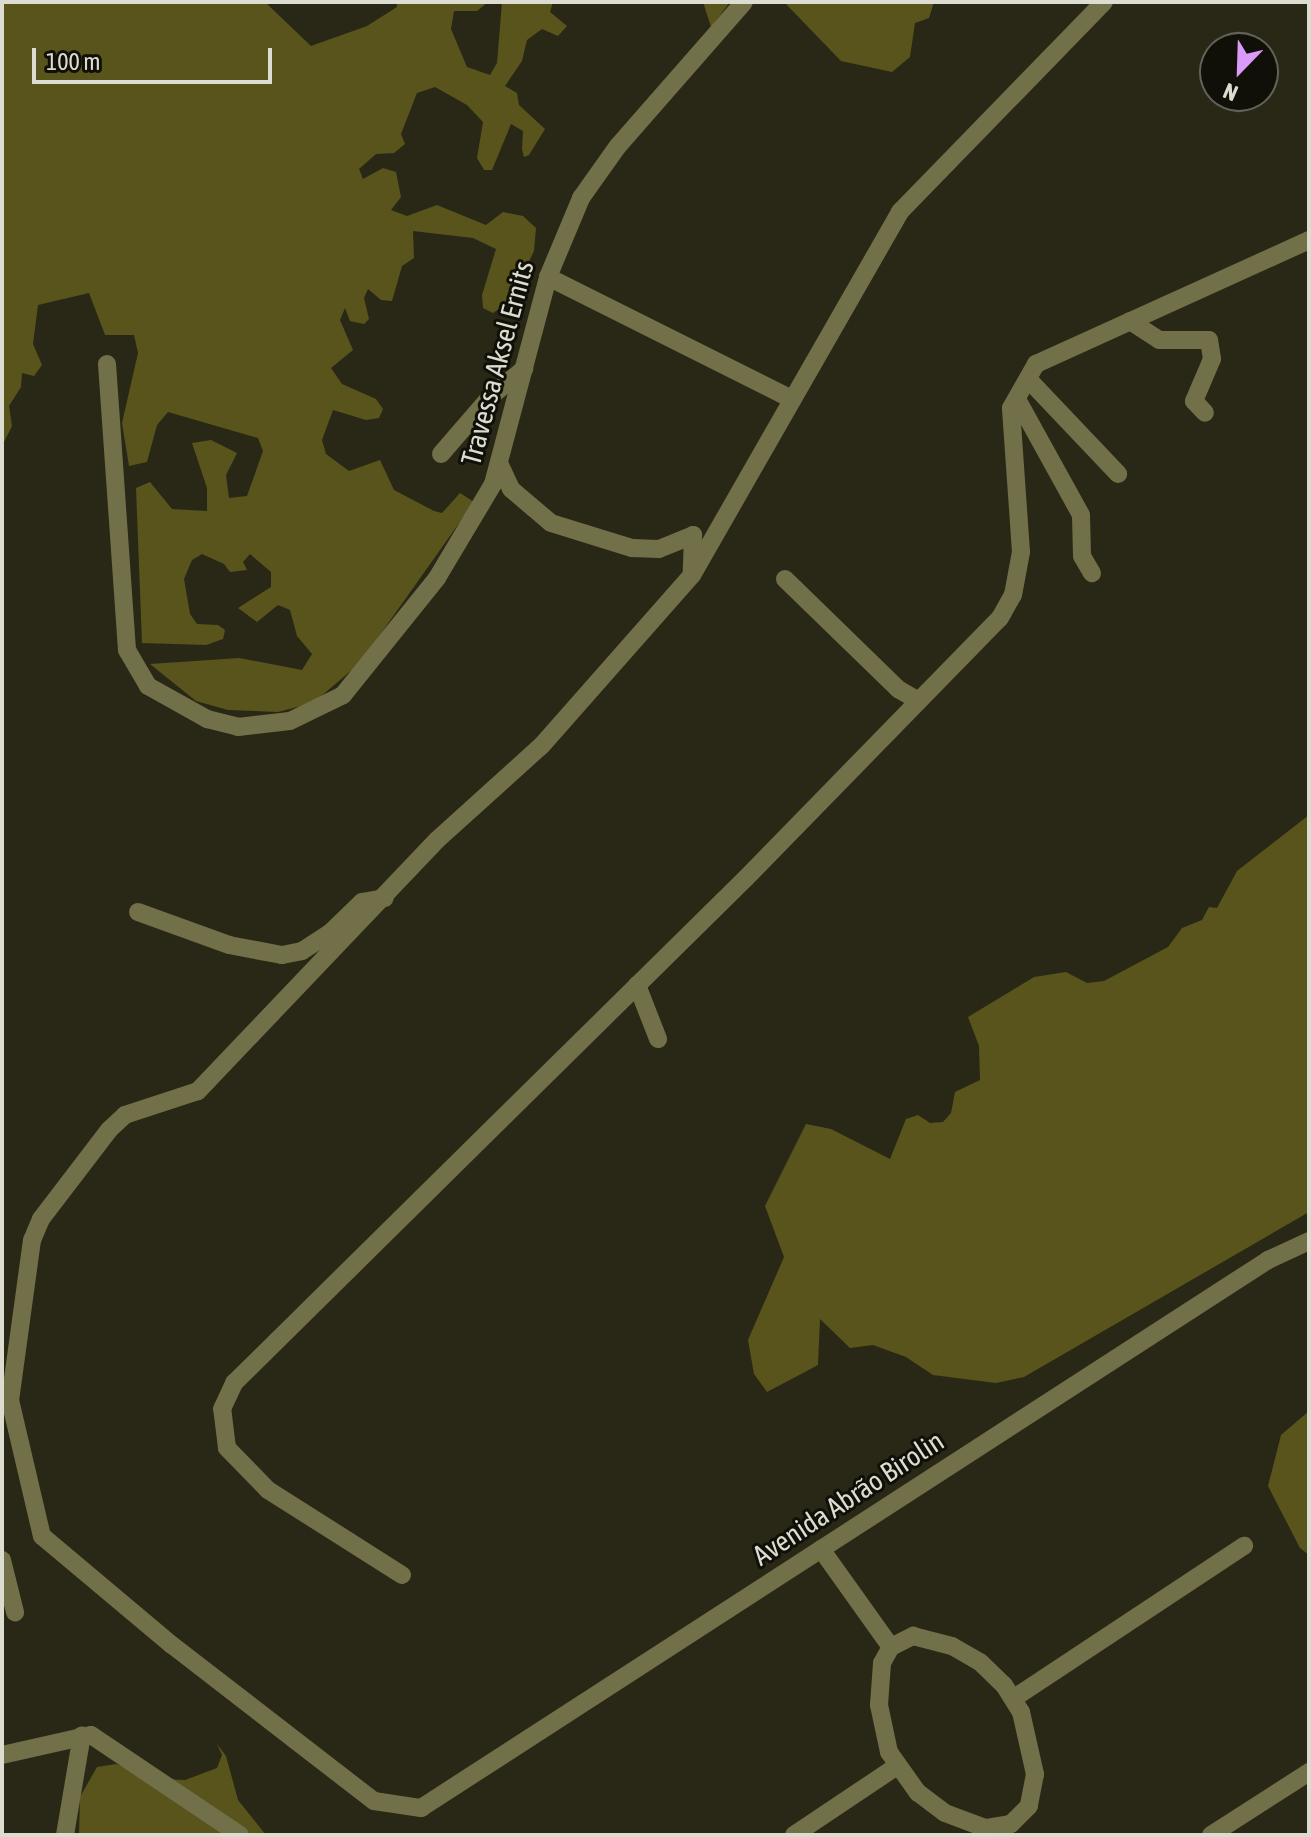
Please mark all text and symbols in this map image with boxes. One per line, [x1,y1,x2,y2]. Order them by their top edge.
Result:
scale bar [36,32,276,82]
north arrow [1199,32,1279,112]
text: 100 m [46,48,100,75]
text: N [1219,78,1241,107]
street label: Travessa Aksel Ernits [454,257,540,469]
street label: Avenida Abrão Birolin [746,1424,950,1572]

